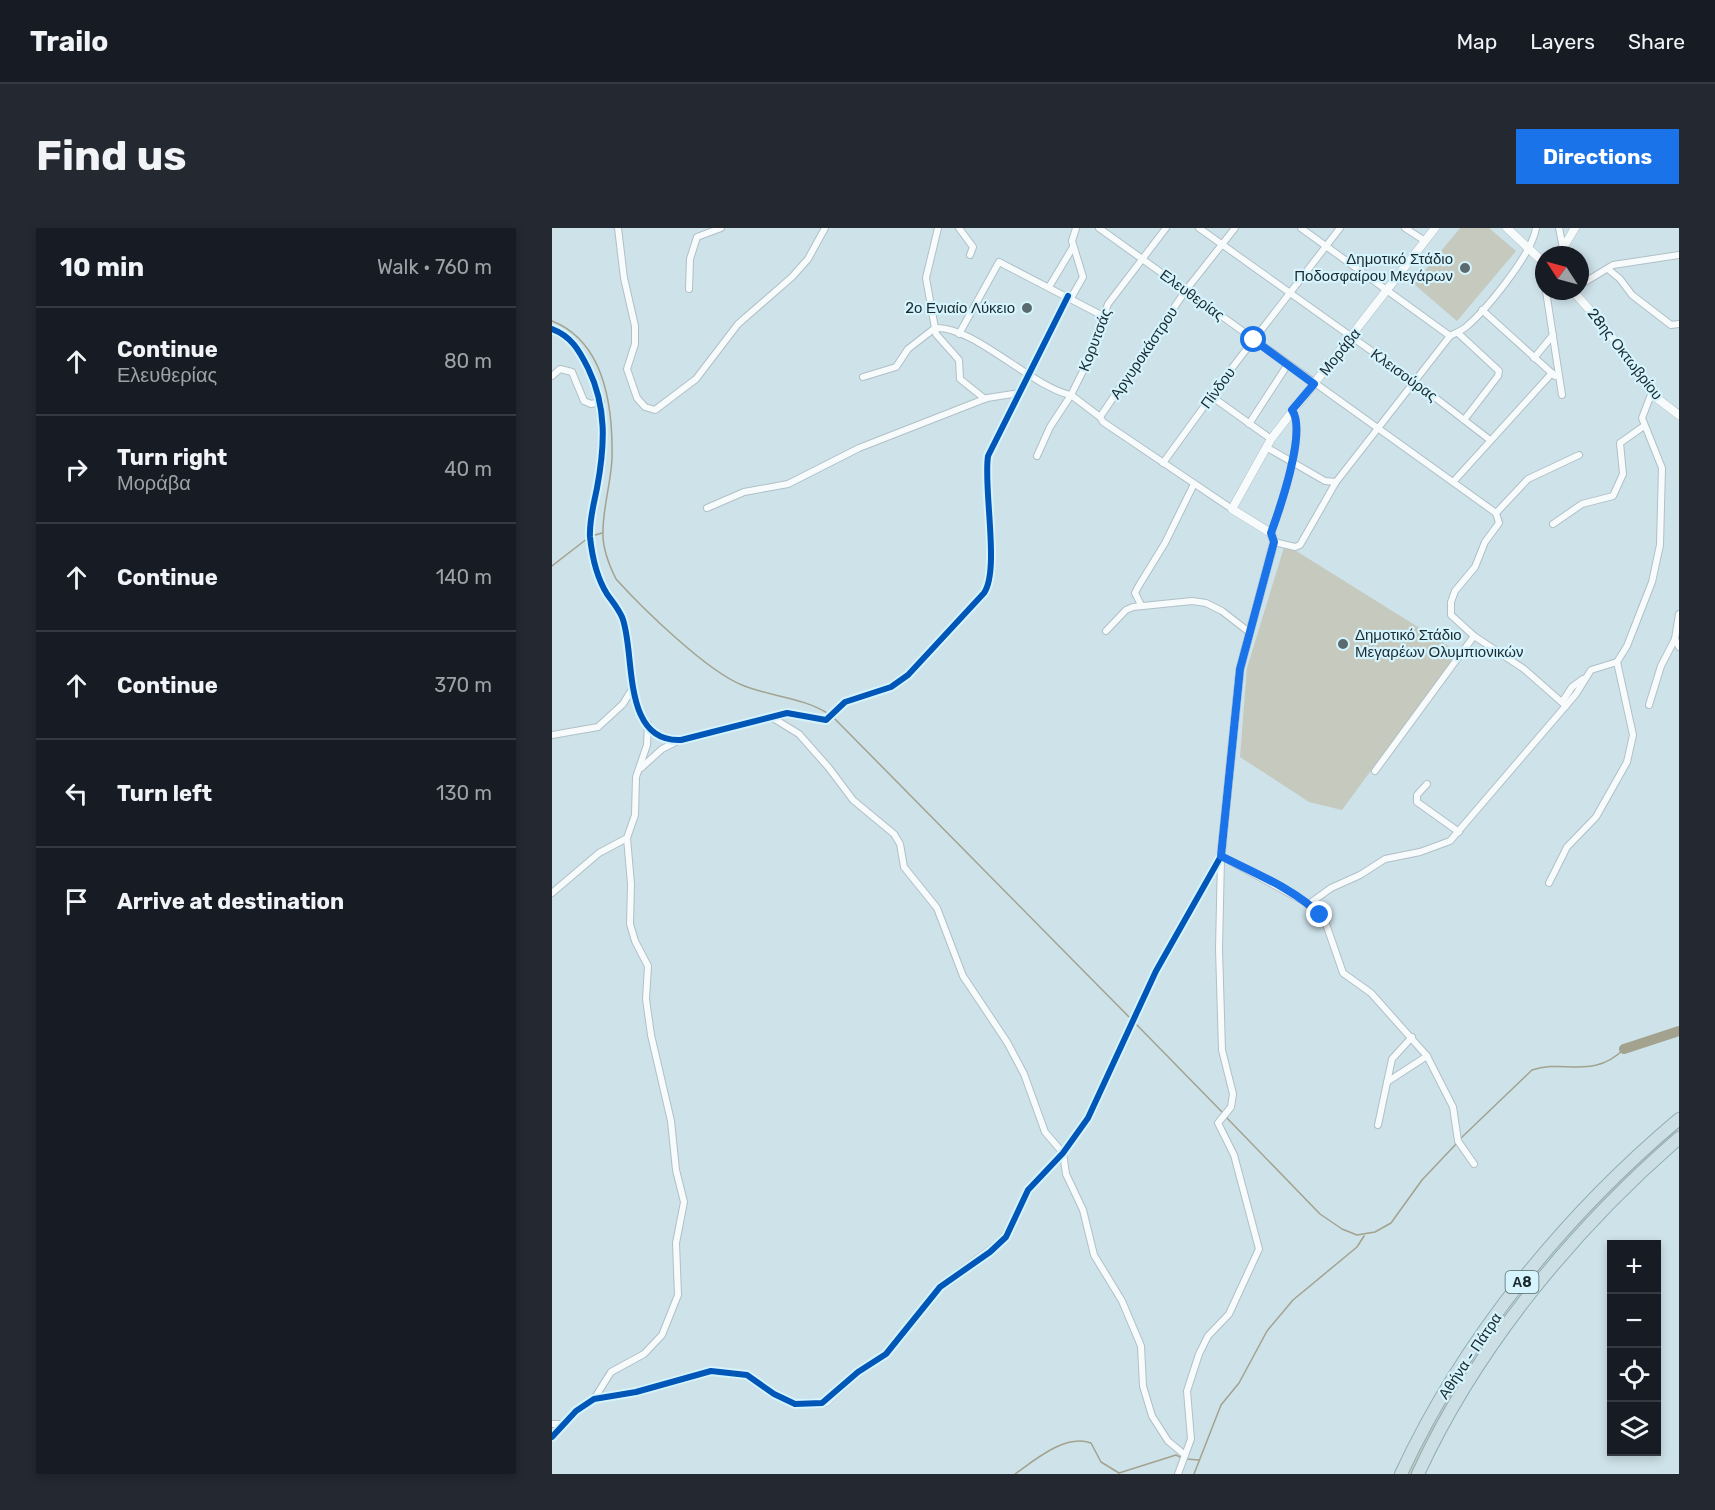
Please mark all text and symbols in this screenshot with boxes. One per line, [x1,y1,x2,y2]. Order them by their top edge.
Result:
text: Trailo [30,25,108,58]
text: Map [1456,29,1497,54]
text: Layers [1530,29,1595,54]
text: Share [1628,29,1685,54]
button: Directions [1516,129,1679,184]
text: Find us [36,131,187,181]
north arrow [1535,246,1589,300]
place label: Δημοτικό Στάδιο Ποδοσφαίρου Μεγάρων [1294,250,1453,285]
text: 10 min [60,252,144,283]
text: Walk · 760 m [377,255,492,279]
marker: Δημοτικό Στάδιο Ποδοσφαίρου Μεγάρων [1458,261,1472,275]
street label: Ελευθερίας [1156,266,1228,324]
place label: 2ο Ενιαίο Λύκειο [905,299,1015,317]
marker: 2ο Ενιαίο Λύκειο [1020,301,1034,315]
street label: Αργυροκάστρου [1107,303,1181,403]
street label: 28ης Οκτωβρίου [1584,305,1666,403]
street label: Κορυτσάς [1075,306,1115,374]
street label: Μοράβα [1316,325,1365,379]
route start [1240,326,1266,352]
text: Continue [117,336,218,363]
icon: ahead [60,345,93,378]
street label: Κλεισούρας [1367,345,1441,405]
text: 80 m [444,349,492,373]
text: Ελευθερίας [117,363,217,387]
street label: Πίνδου [1197,364,1239,412]
text: Turn right [117,444,227,471]
icon: right [60,453,93,486]
text: 40 m [444,457,492,481]
text: Μοράβα [117,471,191,495]
icon: ahead [60,561,93,594]
text: Continue [117,564,218,591]
text: 140 m [436,565,492,589]
place label: Δημοτικό Στάδιο Μεγαρέων Ολυμπιονικών [1355,626,1524,661]
marker: Δημοτικό Στάδιο Μεγαρέων Ολυμπιονικών [1336,637,1350,651]
icon: ahead [60,669,93,702]
text: Continue [117,672,218,699]
text: 370 m [434,673,492,697]
icon: left [60,777,93,810]
text: Turn left [117,780,212,807]
text: 130 m [436,781,492,805]
icon: arrive [60,885,93,918]
text: Arrive at destination [117,888,344,915]
route end [1306,901,1332,927]
map controls [1607,1240,1661,1456]
button: + [1607,1240,1661,1294]
road number: Α8 [1506,1271,1538,1293]
button: − [1607,1294,1661,1348]
street label: Αθήνα - Πάτρα [1435,1309,1506,1403]
button: locate [1607,1348,1661,1402]
button: layers [1607,1402,1661,1456]

